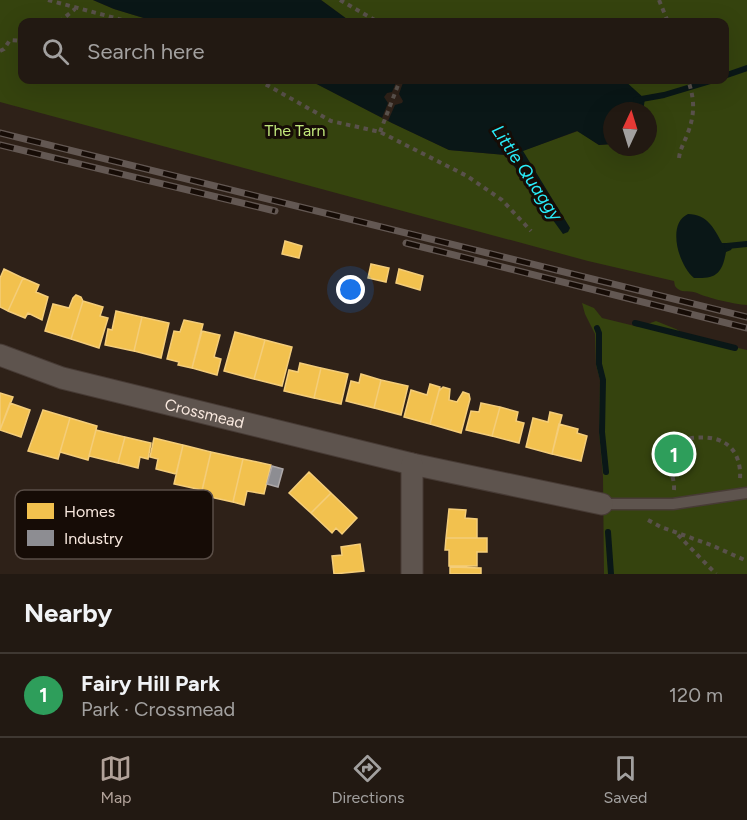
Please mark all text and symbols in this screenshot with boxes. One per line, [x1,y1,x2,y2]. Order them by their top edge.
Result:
search box [18,18,729,84]
icon: search [39,35,72,68]
text: Search here [87,38,205,65]
north arrow [603,102,657,156]
park label: The Tarn [265,121,325,140]
water label: Little Quaggy [487,121,568,226]
your location [336,275,365,304]
street label: Crossmead [163,394,246,432]
pin: 1 [654,432,694,476]
legend [15,490,213,559]
text: Homes [64,502,115,521]
text: Industry [64,529,123,548]
text: Nearby [24,597,112,629]
text: Fairy Hill Park [81,670,220,697]
text: 1 [39,683,48,707]
text: 120 m [669,683,723,707]
text: Park · Crossmead [81,697,235,721]
tab: Map [99,752,132,807]
tab: Directions [331,752,404,807]
tab: Saved [603,752,648,807]

